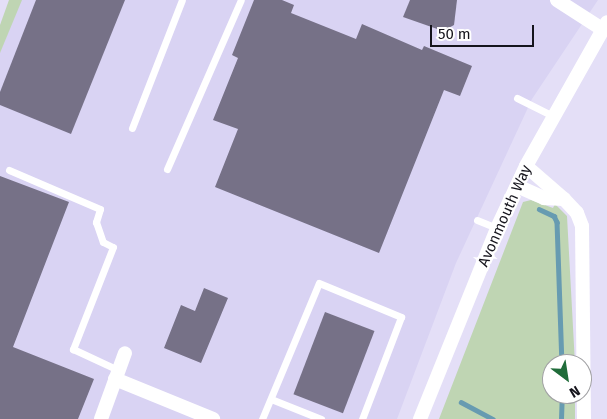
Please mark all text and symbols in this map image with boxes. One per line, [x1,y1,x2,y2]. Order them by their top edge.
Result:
scale bar [432,15,536,47]
text: 50 m [438,25,471,43]
street label: Avonmouth Way [475,162,535,270]
north arrow [542,354,592,404]
text: N [566,382,583,401]

